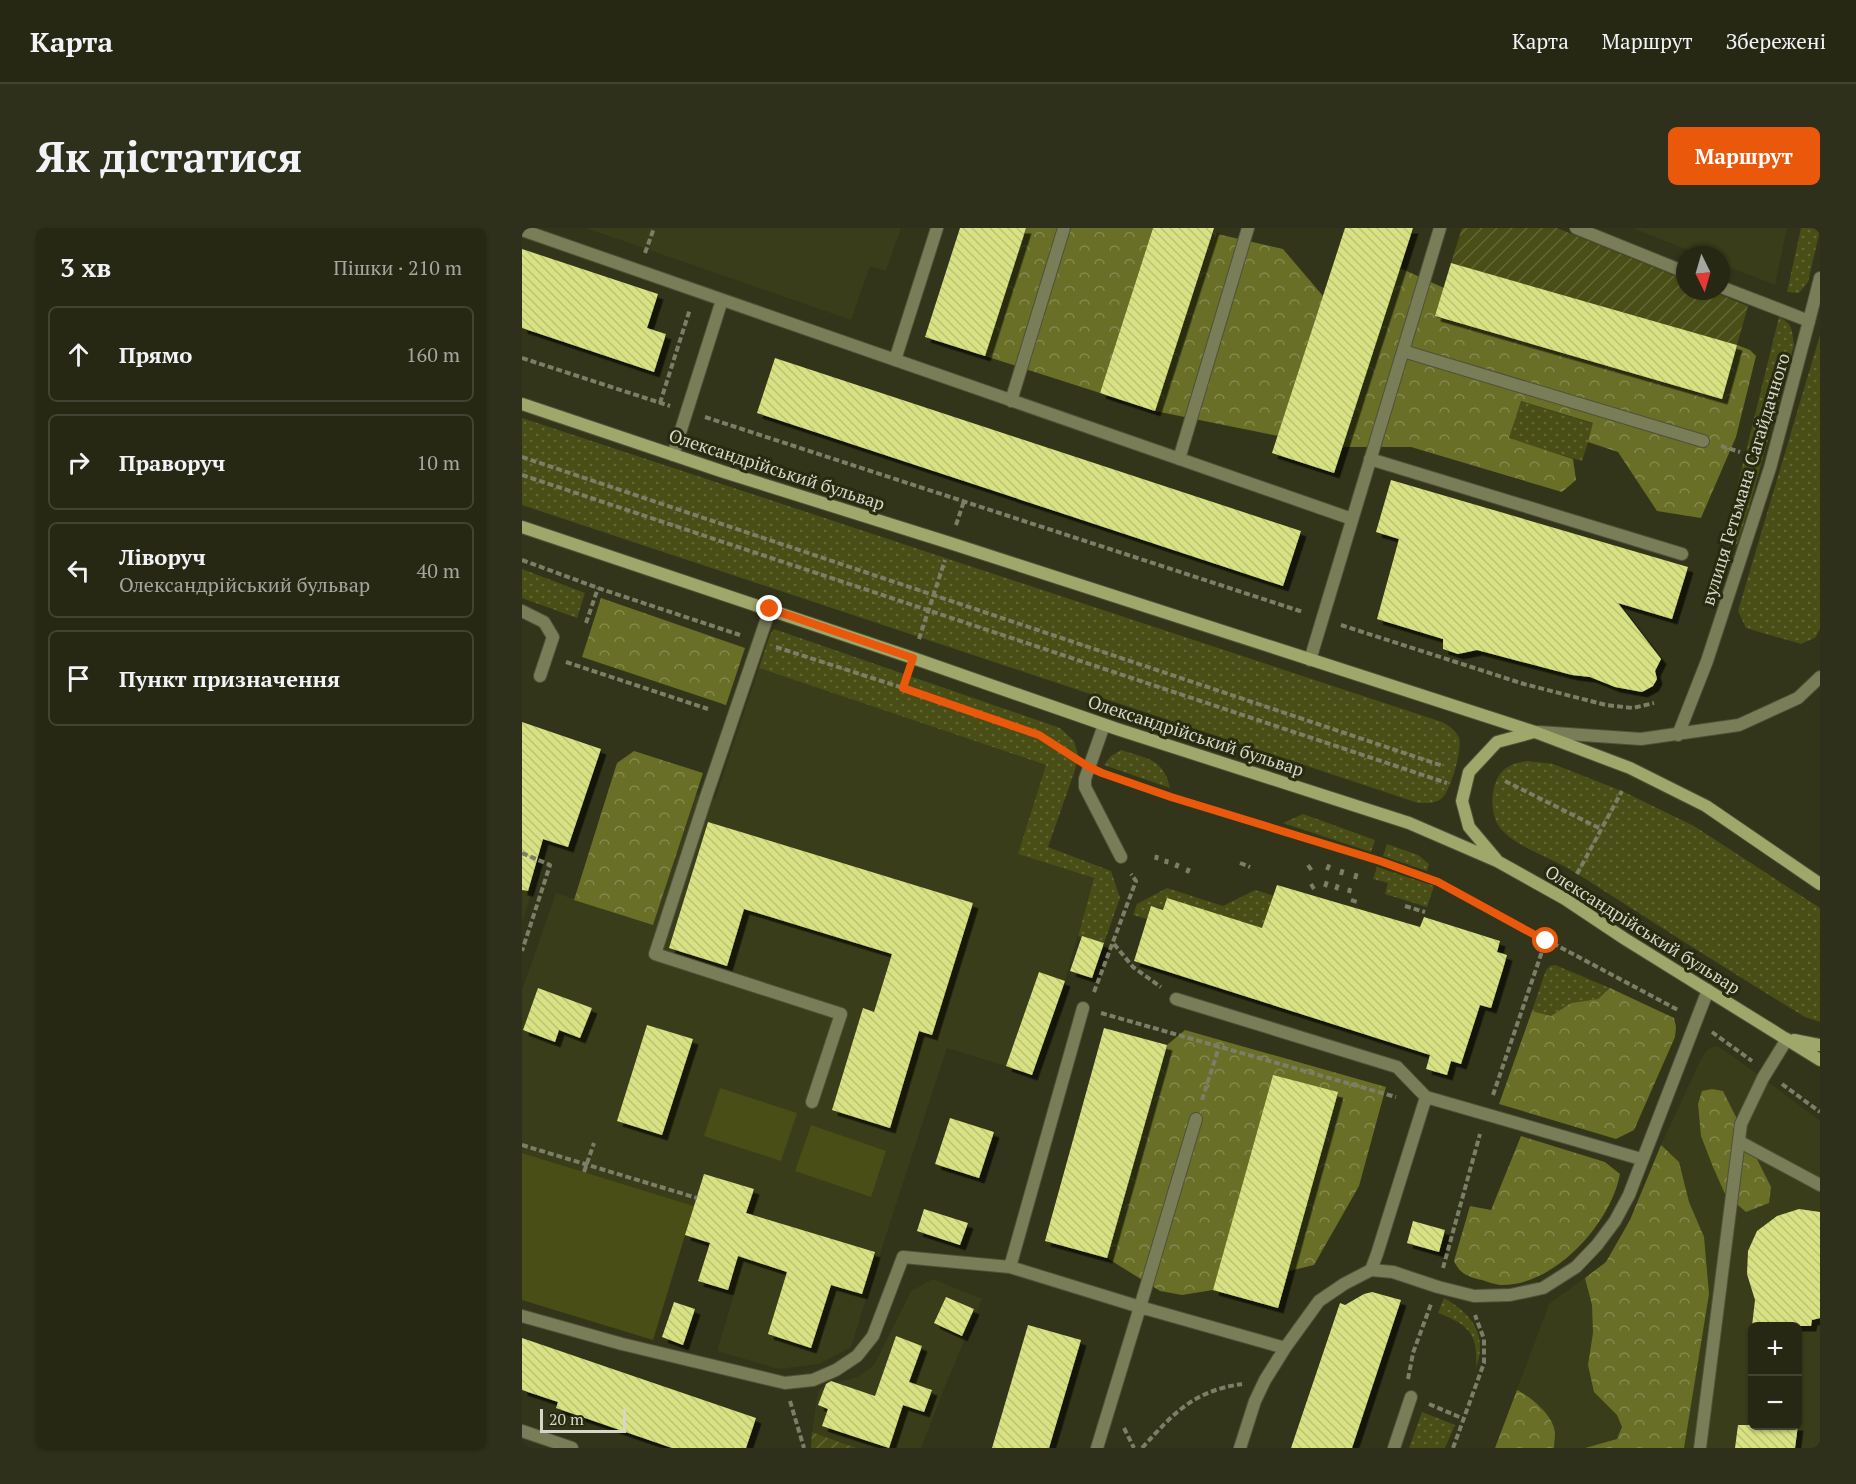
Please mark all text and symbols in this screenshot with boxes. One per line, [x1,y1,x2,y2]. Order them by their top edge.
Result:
text: Карта [30,23,113,60]
text: Карта [1512,27,1569,55]
text: Маршрут [1602,27,1693,55]
text: Збережені [1726,27,1826,55]
button: Маршрут [1668,127,1820,185]
text: Як дістатися [36,128,302,184]
north arrow [1676,246,1730,300]
text: 3 хв [60,250,111,284]
text: Пішки · 210 m [333,254,462,281]
icon: ahead [62,338,95,371]
text: Прямо [119,340,192,369]
text: 160 m [406,341,460,368]
street label: вулиця Гетьмана Сагайдачного [1695,350,1795,608]
street label: Олександрійський бульвар [666,423,888,515]
icon: right [62,446,95,479]
text: Праворуч [119,448,225,477]
text: 10 m [417,449,460,476]
text: Ліворуч [119,542,206,571]
icon: left [62,554,95,587]
text: 40 m [417,557,460,584]
text: Олександрійський бульвар [119,571,370,598]
route end [756,595,782,621]
icon: arrive [62,662,95,695]
text: Пункт призначення [119,664,340,693]
street label: Олександрійський бульвар [1085,689,1307,781]
street label: Олександрійський бульвар [1541,859,1745,999]
route start [1532,927,1558,953]
map controls [1748,1322,1802,1430]
button: + [1748,1322,1802,1376]
button: − [1748,1376,1802,1430]
scale bar [540,1406,626,1434]
text: 20 m [549,1408,584,1430]

